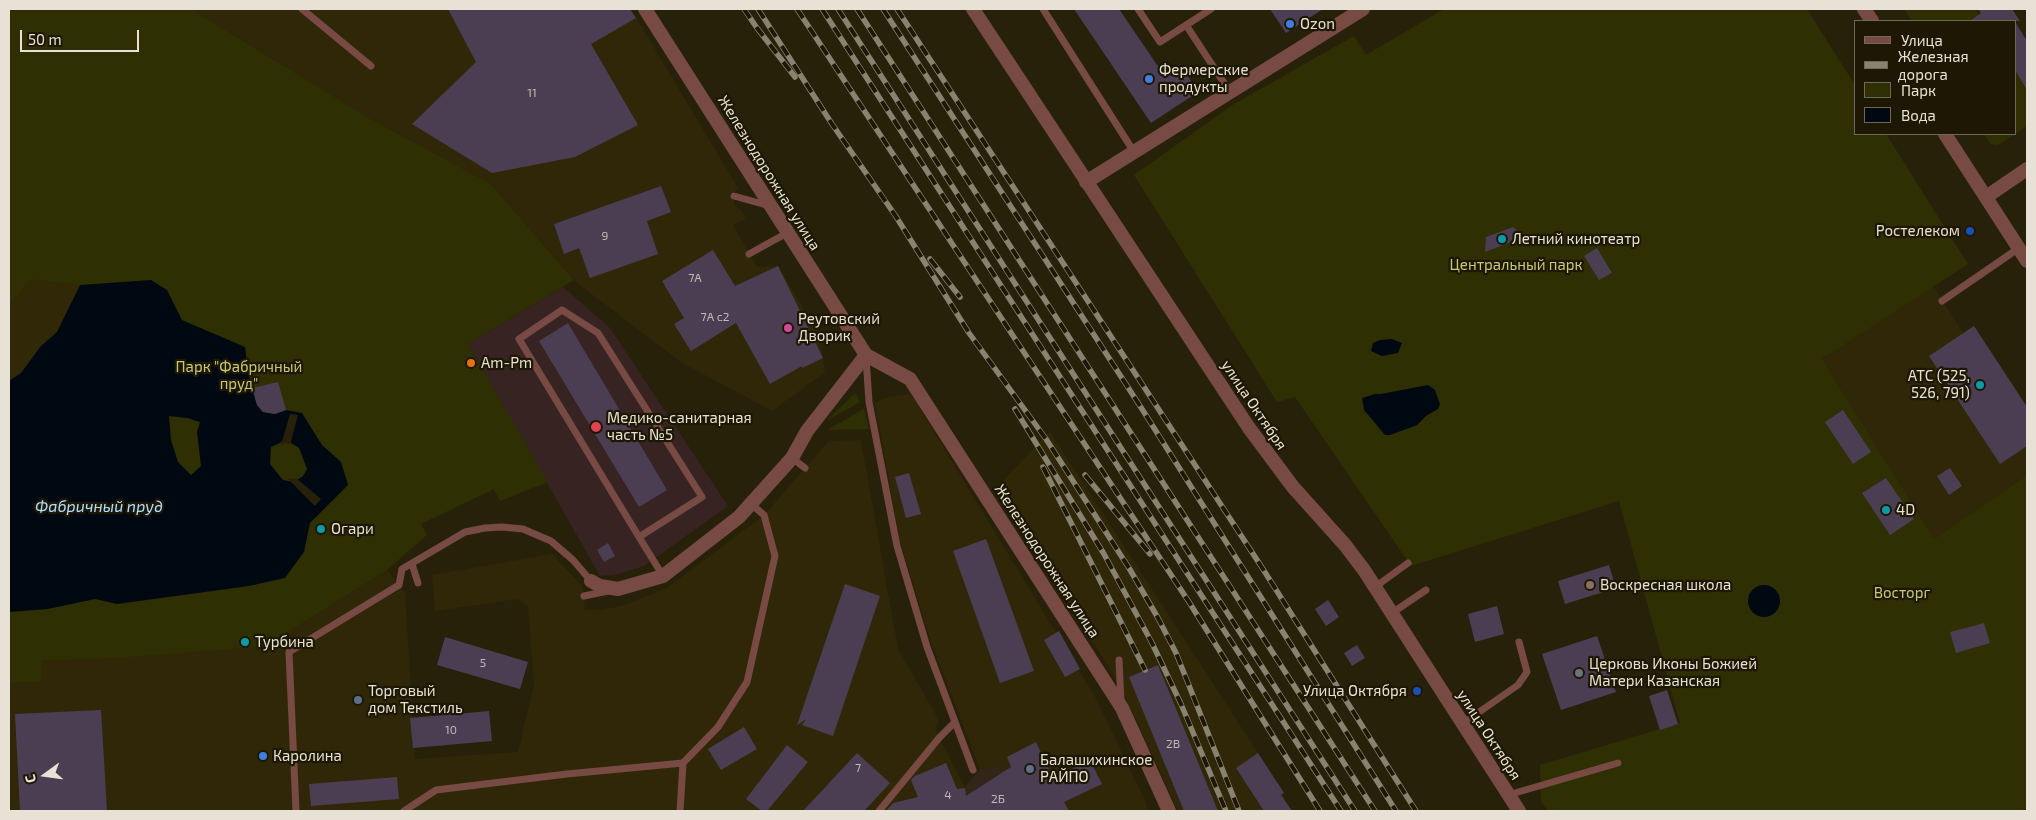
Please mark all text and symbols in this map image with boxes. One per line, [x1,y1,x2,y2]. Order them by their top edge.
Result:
place label: Ozon [1300,15,1335,33]
marker: Ozon [1284,18,1296,30]
scale bar [22,20,141,52]
legend [1854,20,2016,135]
text: 50 m [28,30,62,48]
text: Улица [1901,31,1943,49]
text: Железная дорога [1898,47,1969,83]
place label: Фермерские продукты [1159,61,1249,96]
marker: Фермерские продукты [1143,73,1155,85]
text: Парк [1901,81,1936,99]
house number: 11 [527,86,537,100]
street label: Железнодорожная улица [714,92,824,254]
text: Вода [1901,106,1936,124]
place label: Ростелеком [1876,222,1960,240]
marker: Ростелеком [1964,225,1976,237]
house number: 9 [602,229,608,243]
place label: Летний кинотеатр [1512,230,1640,248]
marker: Летний кинотеатр [1496,233,1508,245]
park label: Центральный парк [1449,256,1583,274]
house number: 7А [688,271,702,285]
house number: 7А с2 [701,310,729,324]
place label: Реутовский Дворик [798,310,880,345]
marker: Реутовский Дворик [782,322,794,334]
place label: Am-Pm [481,354,532,372]
marker: Am-Pm [465,357,477,369]
street label: улица Октября [1217,357,1291,453]
park label: Парк "Фабричный пруд" [176,358,302,393]
place label: АТС (525, 526, 791) [1908,367,1970,402]
marker: АТС (525, 526, 791) [1974,379,1986,391]
place label: Медико-санитарная часть №5 [607,409,752,444]
marker: Медико-санитарная часть №5 [589,420,603,434]
street label: Железнодорожная улица [991,481,1103,641]
water label: Фабричный пруд [35,497,163,517]
place label: 4D [1896,501,1915,519]
marker: 4D [1880,504,1892,516]
place label: Огари [331,520,374,538]
marker: Огари [315,523,327,535]
place label: Воскресная школа [1600,576,1731,594]
marker: Воскресная школа [1584,579,1596,591]
park label: Восторг [1874,584,1930,602]
place label: Турбина [255,633,314,651]
marker: Турбина [239,636,251,648]
place label: Церковь Иконы Божией Матери Казанская [1589,655,1757,690]
house number: 5 [480,656,486,670]
marker: Церковь Иконы Божией Матери Казанская [1573,667,1585,679]
place label: Торговый дом Текстиль [368,682,463,717]
place label: Улица Октября [1303,682,1407,700]
marker: Улица Октября [1411,685,1423,697]
street label: улица Октября [1453,686,1525,784]
marker: Торговый дом Текстиль [352,694,364,706]
house number: 10 [445,723,457,737]
house number: 2В [1166,737,1180,751]
place label: Каролина [273,747,342,765]
north arrow [20,750,70,800]
marker: Каролина [257,750,269,762]
place label: Балашихинское РАЙПО [1040,751,1152,786]
house number: 7 [855,761,861,775]
marker: Балашихинское РАЙПО [1024,763,1036,775]
text: С [21,773,39,785]
house number: 4 [944,788,952,802]
house number: 2Б [991,792,1005,806]

